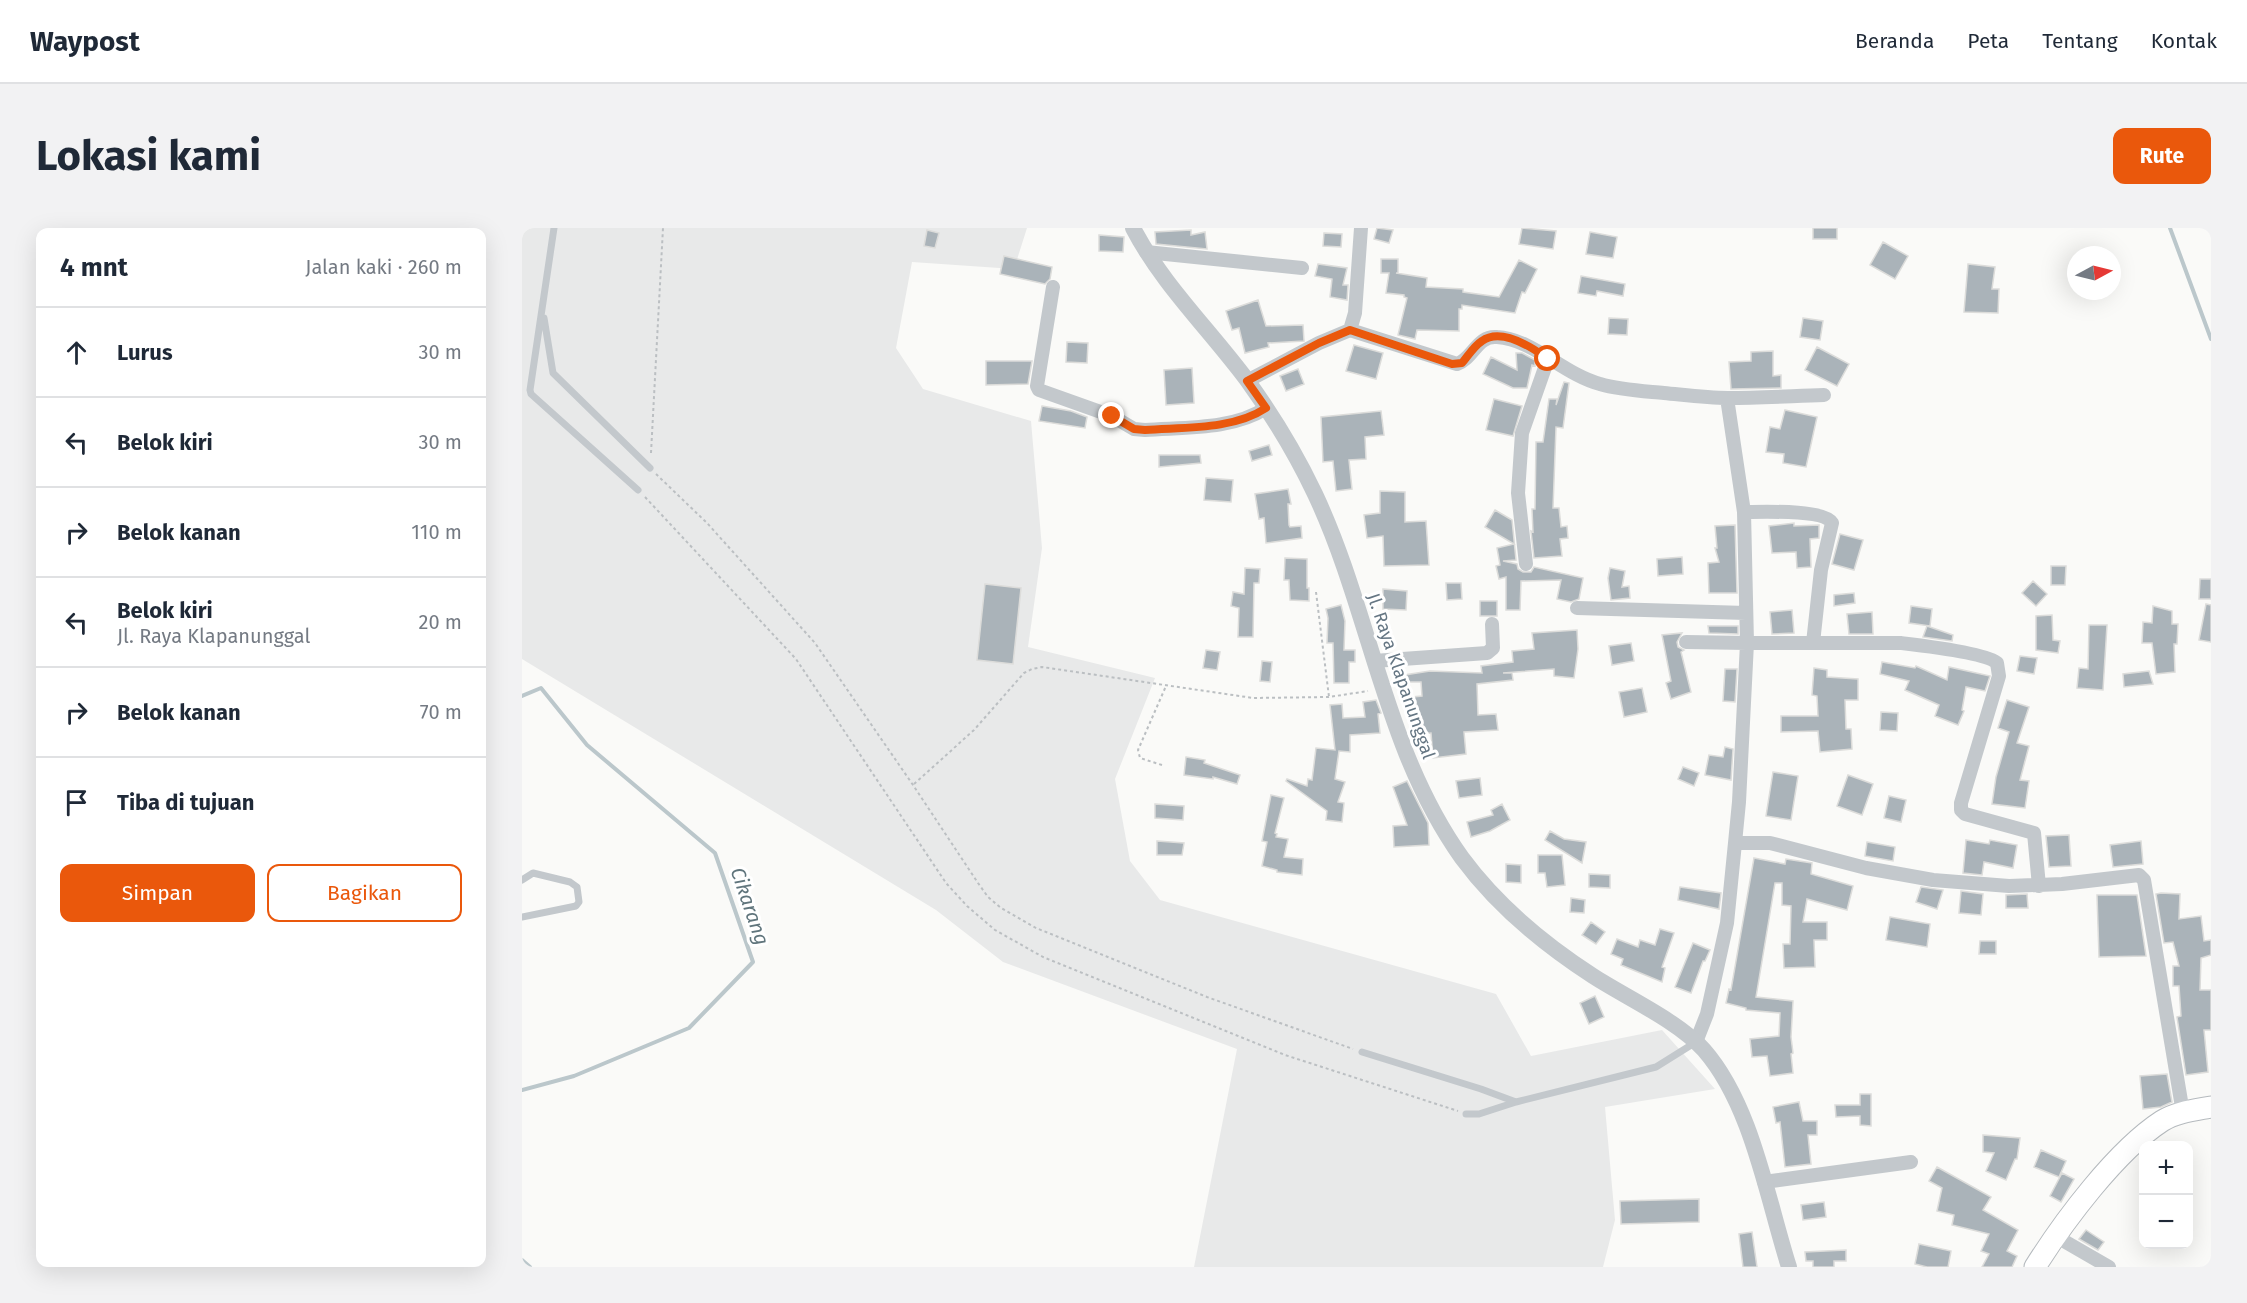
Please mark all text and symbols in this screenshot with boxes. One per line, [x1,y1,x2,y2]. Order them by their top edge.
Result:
text: Waypost [30,25,140,58]
text: Beranda [1855,28,1934,54]
text: Peta [1967,28,2009,54]
text: Tentang [2042,28,2118,54]
text: Kontak [2151,28,2217,54]
button: Rute [2113,128,2211,184]
text: Lokasi kami [36,131,261,181]
north arrow [2067,246,2121,300]
text: 4 mnt [60,252,128,283]
text: Jalan kaki · 260 m [305,255,462,279]
icon: ahead [60,336,93,369]
text: Lurus [117,339,173,366]
text: 30 m [418,340,462,364]
route start [1534,345,1560,371]
route end [1098,402,1124,428]
icon: left [60,426,93,459]
text: Belok kiri [117,429,213,456]
text: 30 m [418,430,462,454]
icon: right [60,516,93,549]
text: Belok kanan [117,519,241,546]
text: 110 m [411,520,462,544]
street label: Jl. Raya Klapanunggal [1362,590,1440,762]
text: Belok kiri [117,597,213,624]
icon: left [60,606,93,639]
text: 20 m [419,610,462,634]
text: Jl. Raya Klapanunggal [117,624,310,648]
icon: right [60,696,93,729]
text: Belok kanan [117,699,241,726]
text: 70 m [420,700,462,724]
icon: arrive [60,786,93,819]
text: Tiba di tujuan [117,789,254,816]
button: Simpan [60,864,255,922]
button: Bagikan [267,864,462,922]
water label: Cikarang [726,864,774,948]
map controls [2139,1141,2193,1249]
button: + [2139,1141,2193,1195]
button: − [2139,1195,2193,1249]

